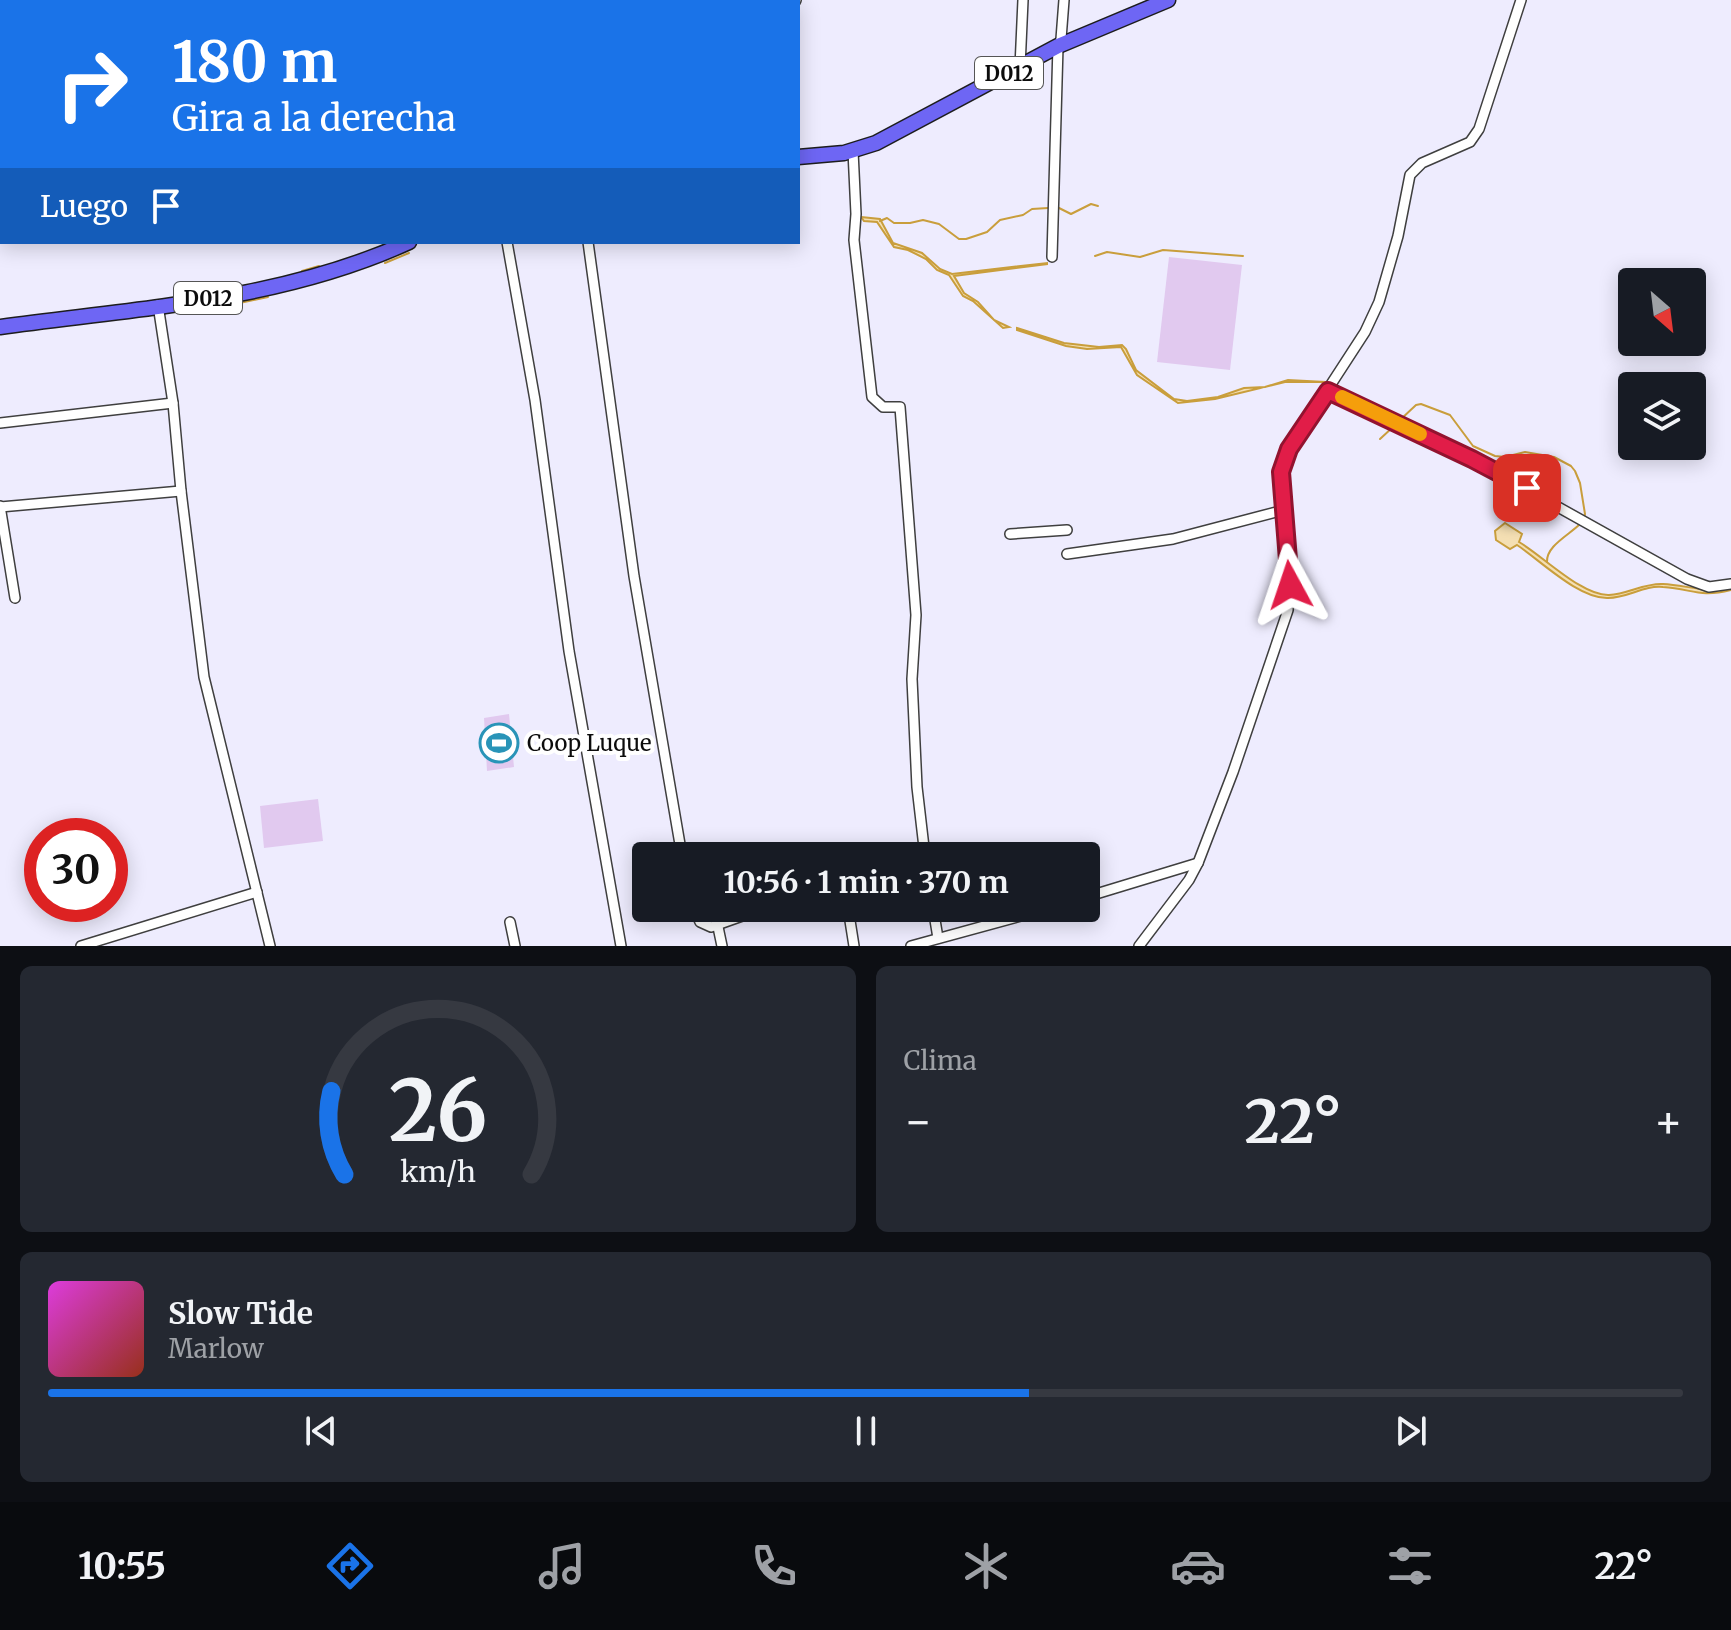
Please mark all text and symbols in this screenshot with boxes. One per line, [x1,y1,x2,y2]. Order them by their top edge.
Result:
text: 180 m [172,27,337,97]
icon: right [40,32,144,136]
road number: D012 [975,57,1043,89]
text: Gira a la derecha [172,96,456,141]
icon: arrive [144,184,188,228]
text: Luego [40,187,128,225]
north arrow [1618,268,1706,356]
map controls [1618,268,1706,460]
road number: D012 [174,282,242,314]
button: layers [1618,372,1706,460]
pin [1493,454,1561,522]
icon: arrive [1505,466,1549,510]
position arrow [1248,543,1332,627]
sports icon: Coop Luque [478,722,520,764]
place label: Coop Luque [527,729,651,757]
speed limit sign: 30 [24,818,128,922]
text: 10:56 · 1 min · 370 m [723,863,1009,901]
text: Clima [904,1044,977,1077]
text: 26 [388,1059,487,1164]
text: 22° [1245,1084,1342,1159]
text: − [904,1094,933,1149]
text: + [1654,1094,1683,1149]
text: km/h [400,1154,476,1190]
text: Slow Tide [168,1294,313,1332]
text: Marlow [168,1332,264,1365]
icon: previous [299,1409,343,1453]
icon: pause [844,1409,888,1453]
icon: next [1389,1409,1433,1453]
icon: directions [322,1538,378,1594]
icon: music [534,1538,590,1594]
icon: phone [746,1538,802,1594]
icon: climate [958,1538,1014,1594]
icon: car [1170,1538,1226,1594]
icon: filters [1382,1538,1438,1594]
text: 10:55 [78,1544,166,1589]
text: 22° [1594,1544,1653,1589]

